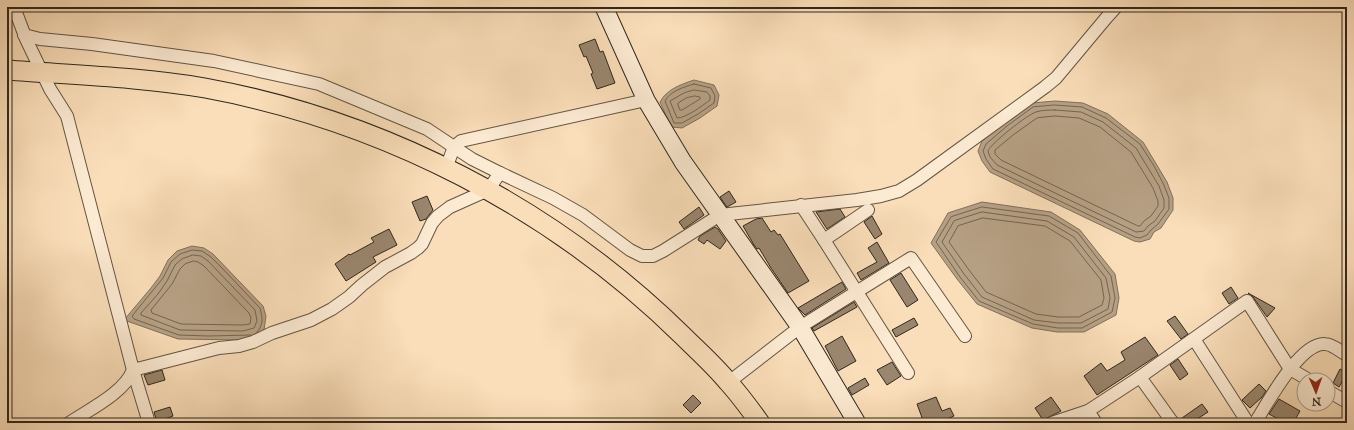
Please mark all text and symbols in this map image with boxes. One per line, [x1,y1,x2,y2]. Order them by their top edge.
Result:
north arrow [1296,372,1336,412]
text: N [1311,395,1321,408]

